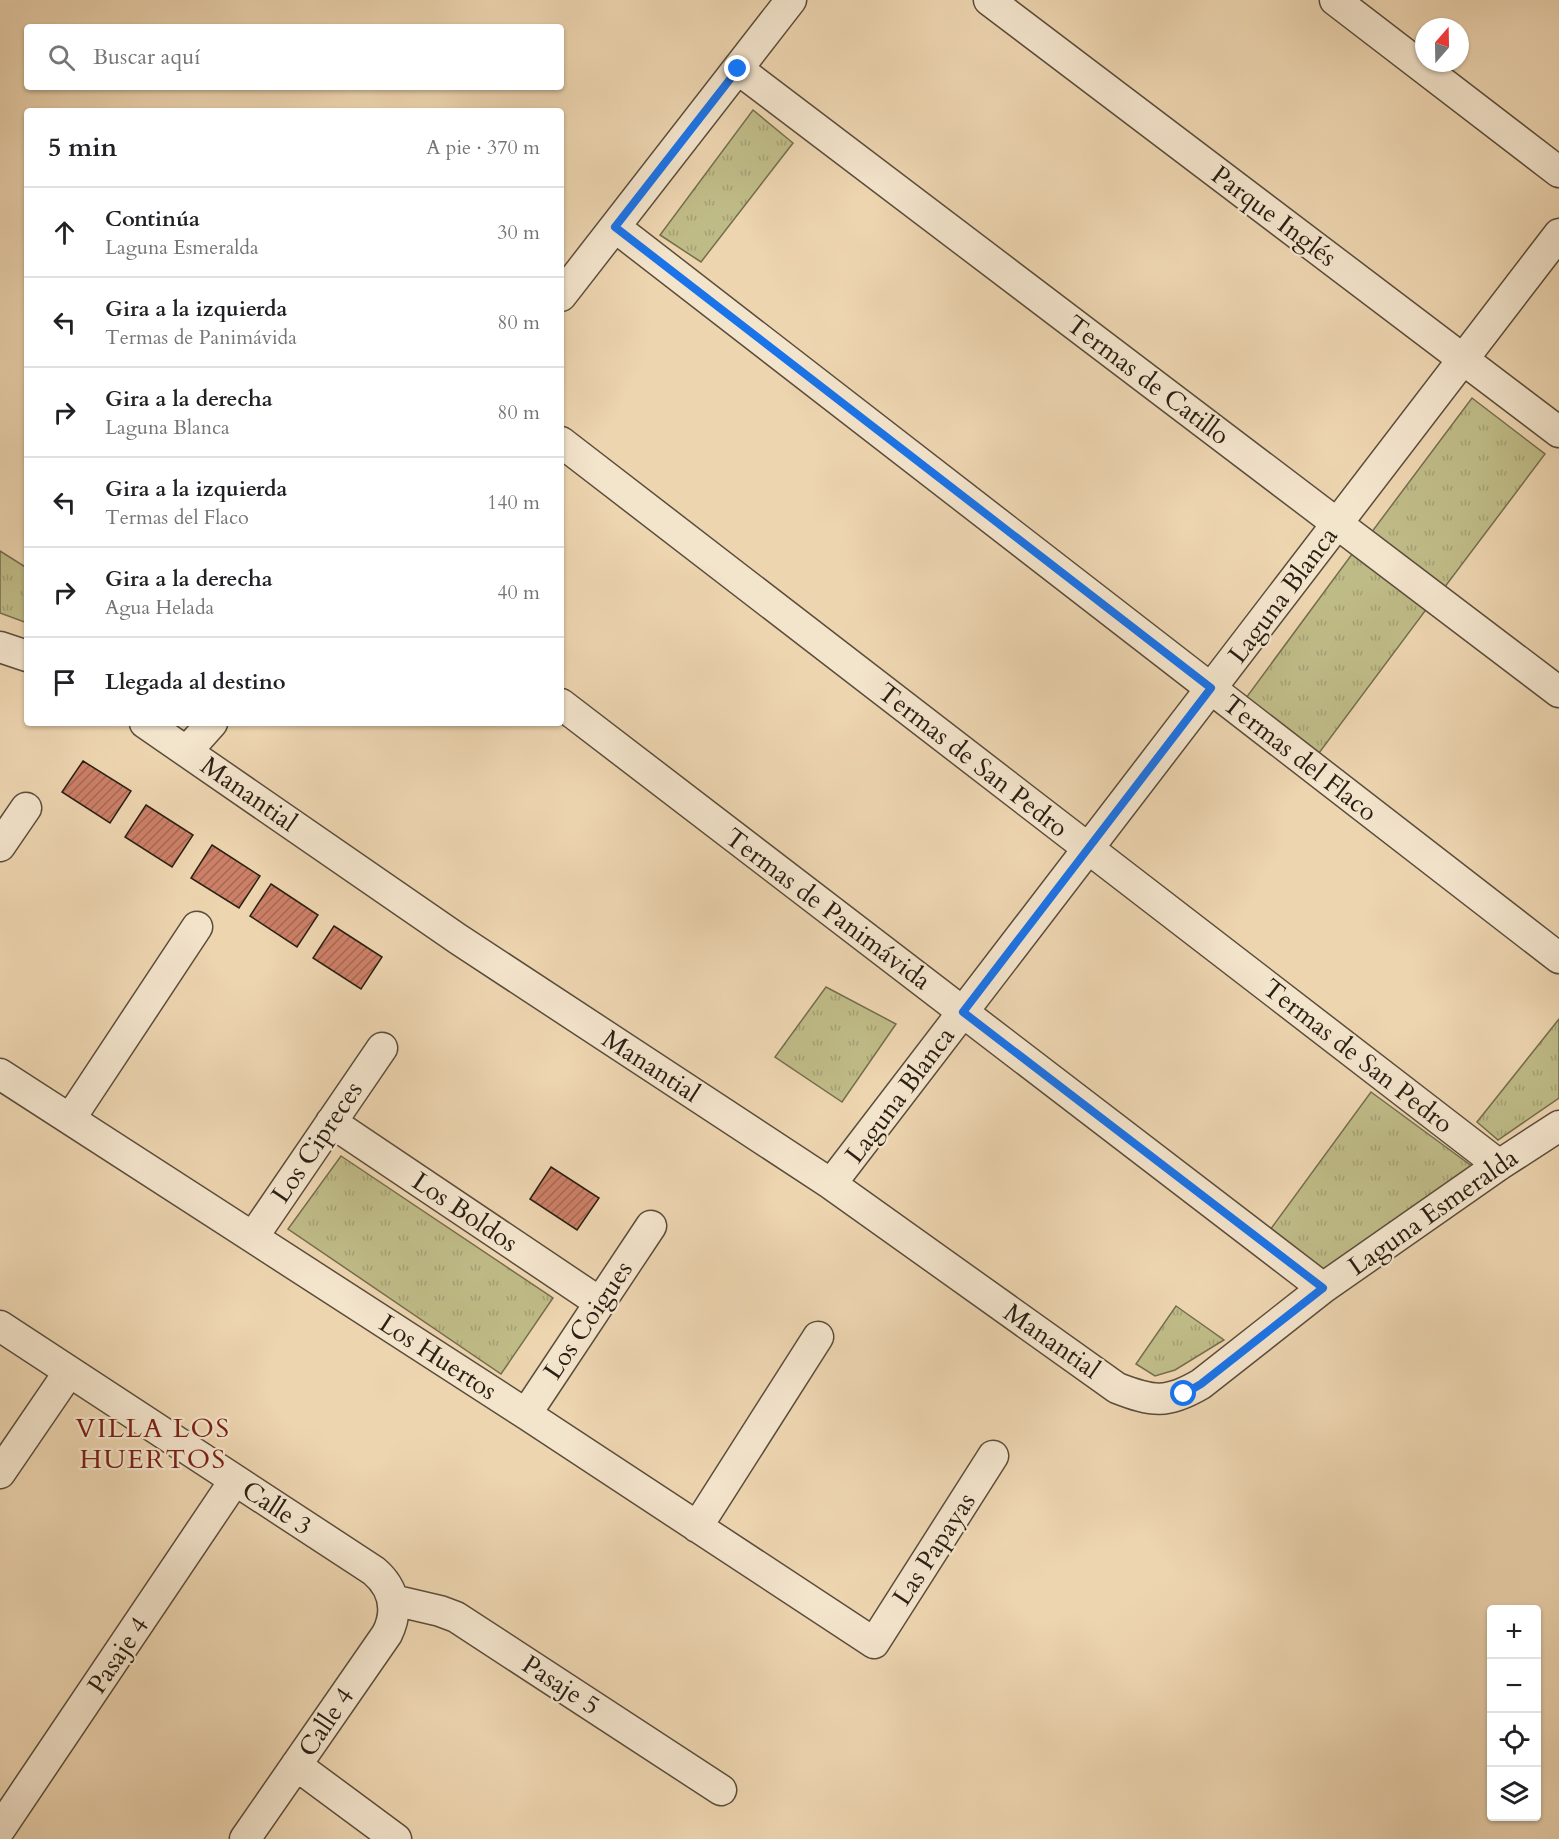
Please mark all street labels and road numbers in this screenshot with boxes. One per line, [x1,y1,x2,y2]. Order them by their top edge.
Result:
street label: Parque Inglés [1204,157,1344,275]
street label: Termas de Catillo [1059,307,1237,453]
street label: Laguna Blanca [1220,520,1346,670]
street label: Termas de San Pedro [871,675,1075,845]
street label: Termas del Flaco [1216,687,1384,829]
street label: Manantial [194,748,304,840]
street label: Termas de Panimávida [718,820,938,998]
street label: Termas de San Pedro [1256,971,1460,1141]
street label: Laguna Blanca [837,1020,963,1170]
street label: Manantial [595,1021,707,1111]
street label: Los Cipreces [263,1074,371,1210]
street label: Laguna Esmeralda [1341,1140,1525,1284]
street label: Los Boldos [405,1164,525,1260]
street label: Los Coigues [535,1254,641,1386]
street label: Manantial [997,1295,1107,1387]
street label: Los Huertos [372,1306,504,1408]
street label: Calle 3 [235,1473,319,1543]
street label: Las Papayas [884,1486,984,1612]
street label: Pasaje 4 [79,1610,157,1700]
street label: Pasaje 5 [515,1647,607,1723]
street label: Calle 4 [290,1681,362,1763]

